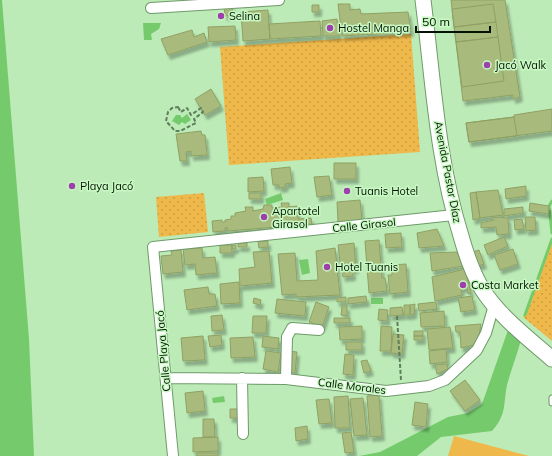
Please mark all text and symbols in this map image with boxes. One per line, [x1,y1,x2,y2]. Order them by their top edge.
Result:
scale bar [416,8,490,34]
place label: Selina [229,9,260,23]
marker: Selina [216,11,226,21]
text: 50 m [422,14,450,29]
place label: Hostel Manga [338,21,409,35]
marker: Hostel Manga [325,23,335,33]
place label: Jacó Walk [495,58,547,72]
marker: Jacó Walk [482,60,492,70]
street label: Avenida Pastor Díaz [431,120,465,224]
place label: Playa Jacó [80,179,133,193]
marker: Playa Jacó [67,181,77,191]
place label: Tuanis Hotel [355,184,418,198]
marker: Tuanis Hotel [342,186,352,196]
place label: Apartotel Girasol [272,204,320,231]
marker: Apartotel Girasol [259,212,269,222]
street label: Calle Girasol [332,215,396,235]
place label: Hotel Tuanis [335,260,398,274]
marker: Hotel Tuanis [322,262,332,272]
place label: Costa Market [471,278,539,292]
marker: Costa Market [458,280,468,290]
street label: Calle Playa Jacó [152,310,174,392]
street label: Calle Morales [317,375,387,397]

